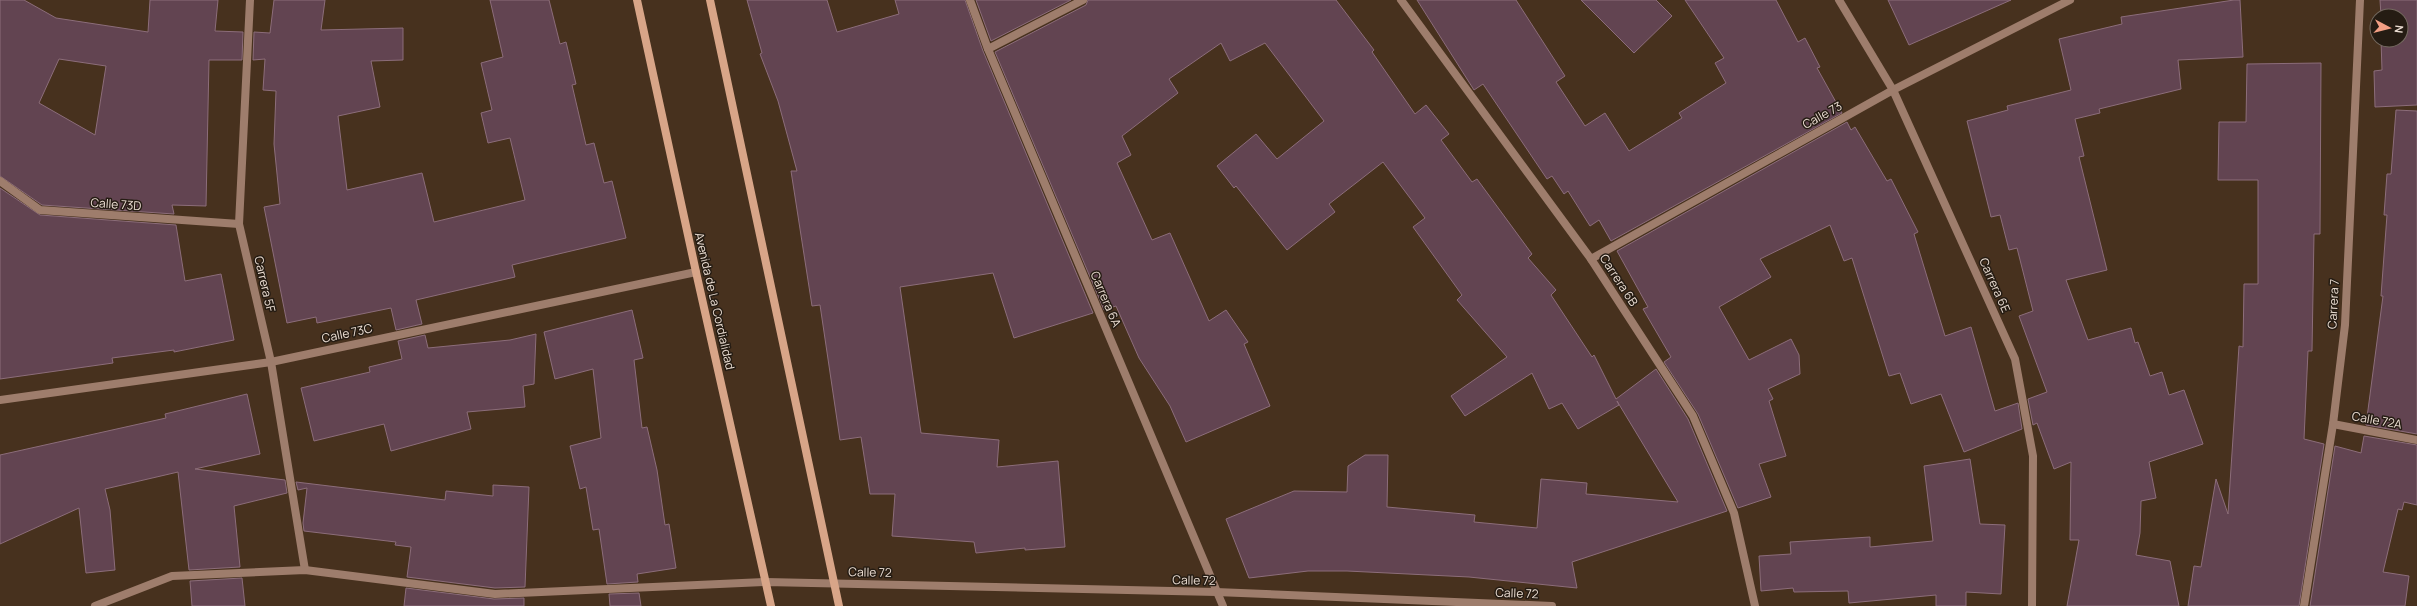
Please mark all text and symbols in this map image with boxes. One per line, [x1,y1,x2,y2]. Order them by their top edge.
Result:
north arrow [2369,8,2409,48]
text: N [2391,24,2407,34]
street label: Calle 73 [1799,97,1845,133]
street label: Calle 73D [90,194,142,214]
street label: Avenida de La Cordialidad [691,231,739,371]
street label: Carrera 6B [1596,251,1642,309]
street label: Carrera 5F [250,254,280,314]
street label: Carrera 6E [1975,255,2015,315]
street label: Carrera 6A [1087,269,1126,330]
street label: Carrera 7 [2323,279,2343,329]
street label: Calle 73C [320,319,374,347]
street label: Calle 72A [2351,407,2404,433]
street label: Calle 72 [848,563,892,581]
street label: Calle 72 [1172,571,1216,589]
street label: Calle 72 [1495,584,1539,602]

